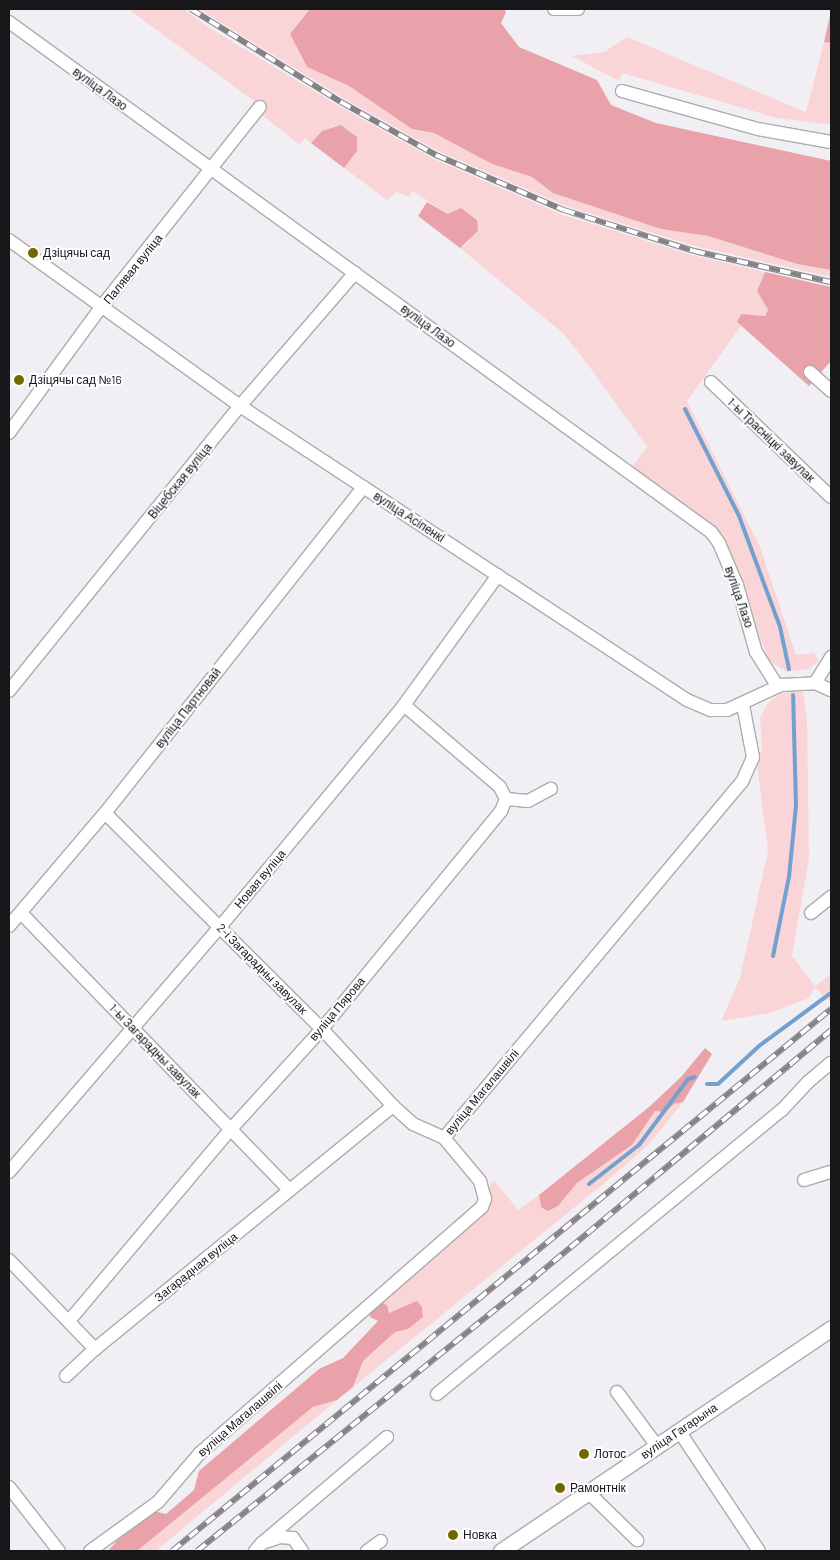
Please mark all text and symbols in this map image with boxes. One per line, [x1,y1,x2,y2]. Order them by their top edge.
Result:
street label: вуліца Лазо [70,64,130,114]
street label: Палявая вуліца [100,231,166,307]
place label: Дзіцячы сад [43,246,110,260]
marker: Дзіцячы сад [27,247,39,259]
street label: вуліца Лазо [398,301,458,351]
place label: Дзіцячы сад №16 [29,373,122,387]
marker: Дзіцячы сад №16 [13,374,25,386]
street label: 1-ы Трасніцкі завулак [724,395,818,485]
street label: Віцебская вуліца [145,440,215,522]
street label: вуліца Асіпенкі [371,489,447,545]
street label: вуліца Лазо [722,564,756,630]
street label: вуліца Партновай [152,665,224,751]
street label: Новая вуліца [231,847,289,911]
street label: 2-і Загарадны завулак [214,921,310,1017]
street label: вуліца Пярова [306,974,368,1044]
street label: 1-ы Загарадны завулак [106,1001,204,1101]
street label: вуліца Магалашвілі [442,1046,522,1138]
street label: Загарадная вуліца [152,1229,240,1305]
street label: вуліца Магалашвілі [195,1378,285,1460]
street label: вуліца Гагарына [638,1400,720,1462]
place label: Лотос [594,1447,626,1461]
marker: Лотос [578,1448,590,1460]
place label: Рамонтнік [570,1481,626,1495]
marker: Рамонтнік [554,1482,566,1494]
place label: Новка [463,1528,497,1542]
marker: Новка [447,1529,459,1541]

